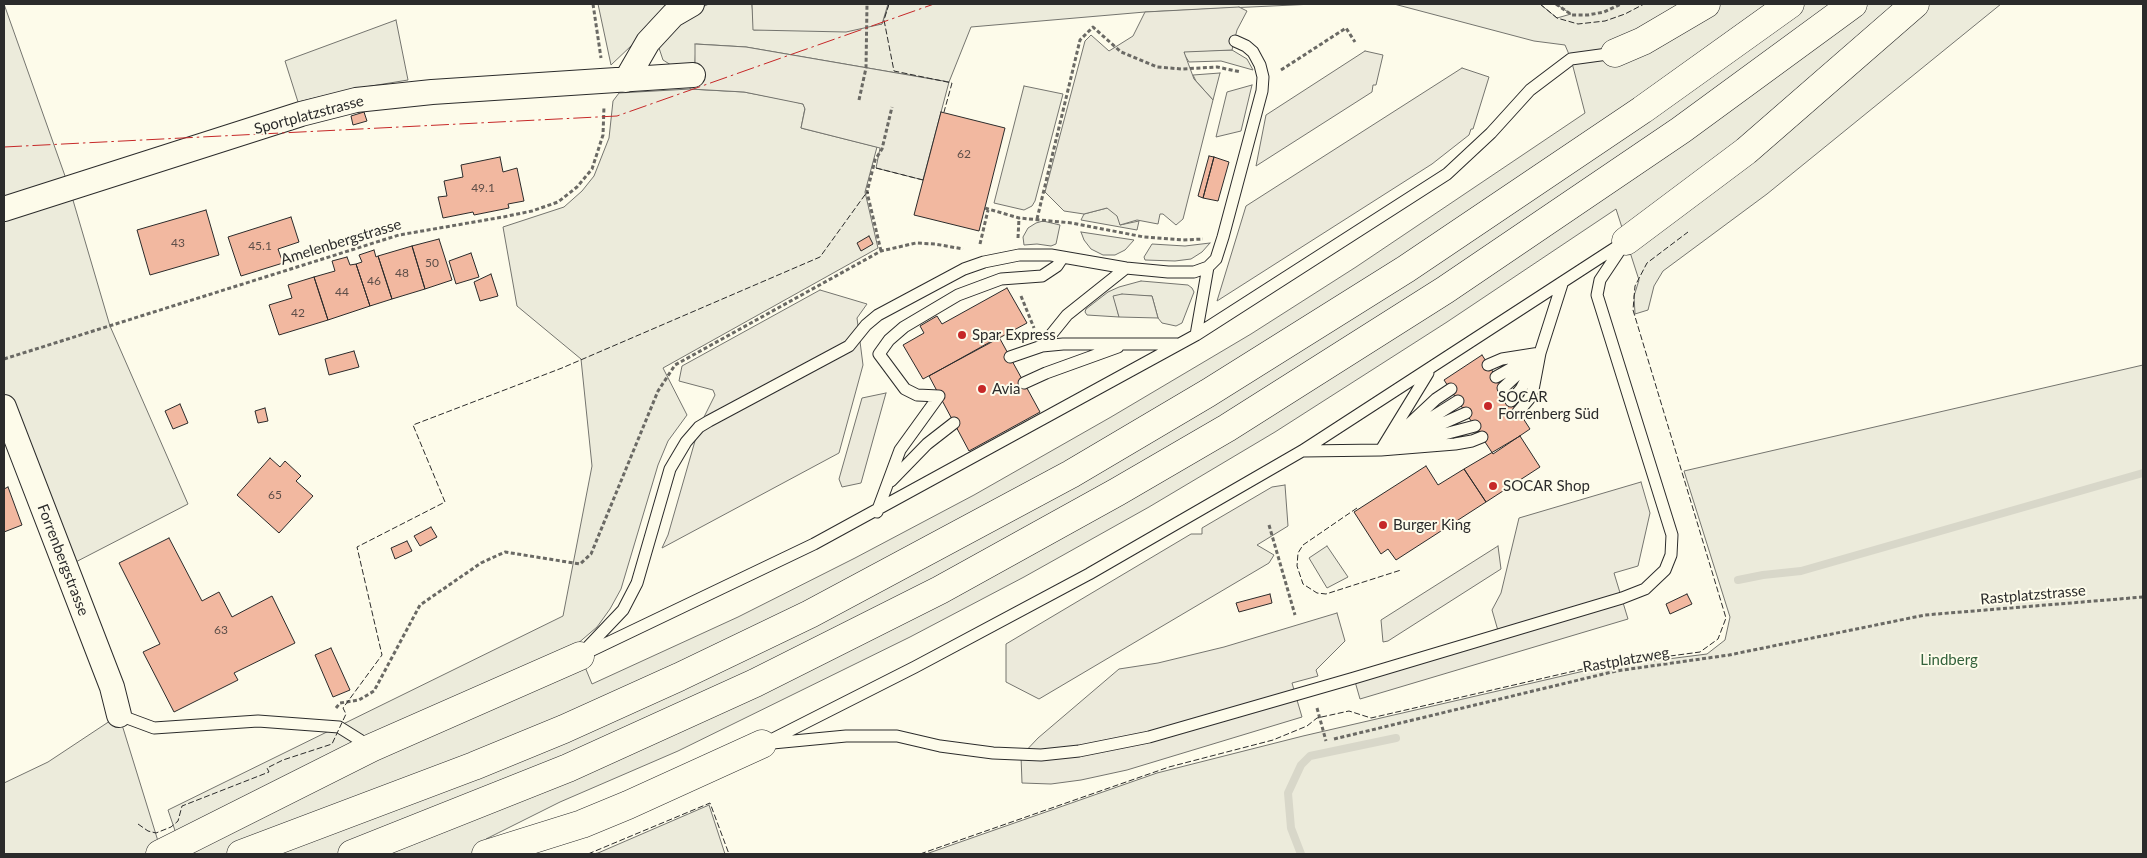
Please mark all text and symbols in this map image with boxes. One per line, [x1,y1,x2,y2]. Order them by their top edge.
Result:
street label: Sportplatzstrasse [252,92,366,138]
house number: 62 [957,147,971,161]
house number: 49.1 [471,181,495,195]
street label: Amelenbergstrasse [279,215,403,269]
house number: 43 [171,236,185,250]
house number: 45.1 [248,239,272,253]
house number: 50 [425,256,439,270]
house number: 48 [395,266,409,280]
house number: 46 [367,274,381,288]
house number: 44 [335,285,349,299]
house number: 42 [291,306,305,320]
place label: Spar Express [972,326,1056,344]
marker: Spar Express [956,329,968,341]
place label: Avia [992,380,1020,398]
marker: Avia [976,383,988,395]
place label: SOCAR Forrenberg Süd [1498,388,1599,423]
marker: SOCAR Forrenberg Süd [1482,400,1494,412]
place label: SOCAR Shop [1503,477,1590,495]
marker: SOCAR Shop [1487,480,1499,492]
house number: 65 [268,488,282,502]
street label: Forrenbergstrasse [33,502,93,618]
place label: Burger King [1393,516,1471,534]
marker: Burger King [1377,519,1389,531]
street label: Rastplatzstrasse [1980,581,2086,609]
house number: 63 [214,623,228,637]
street label: Rastplatzweg [1581,644,1671,676]
park label: Lindberg [1920,651,1978,669]

